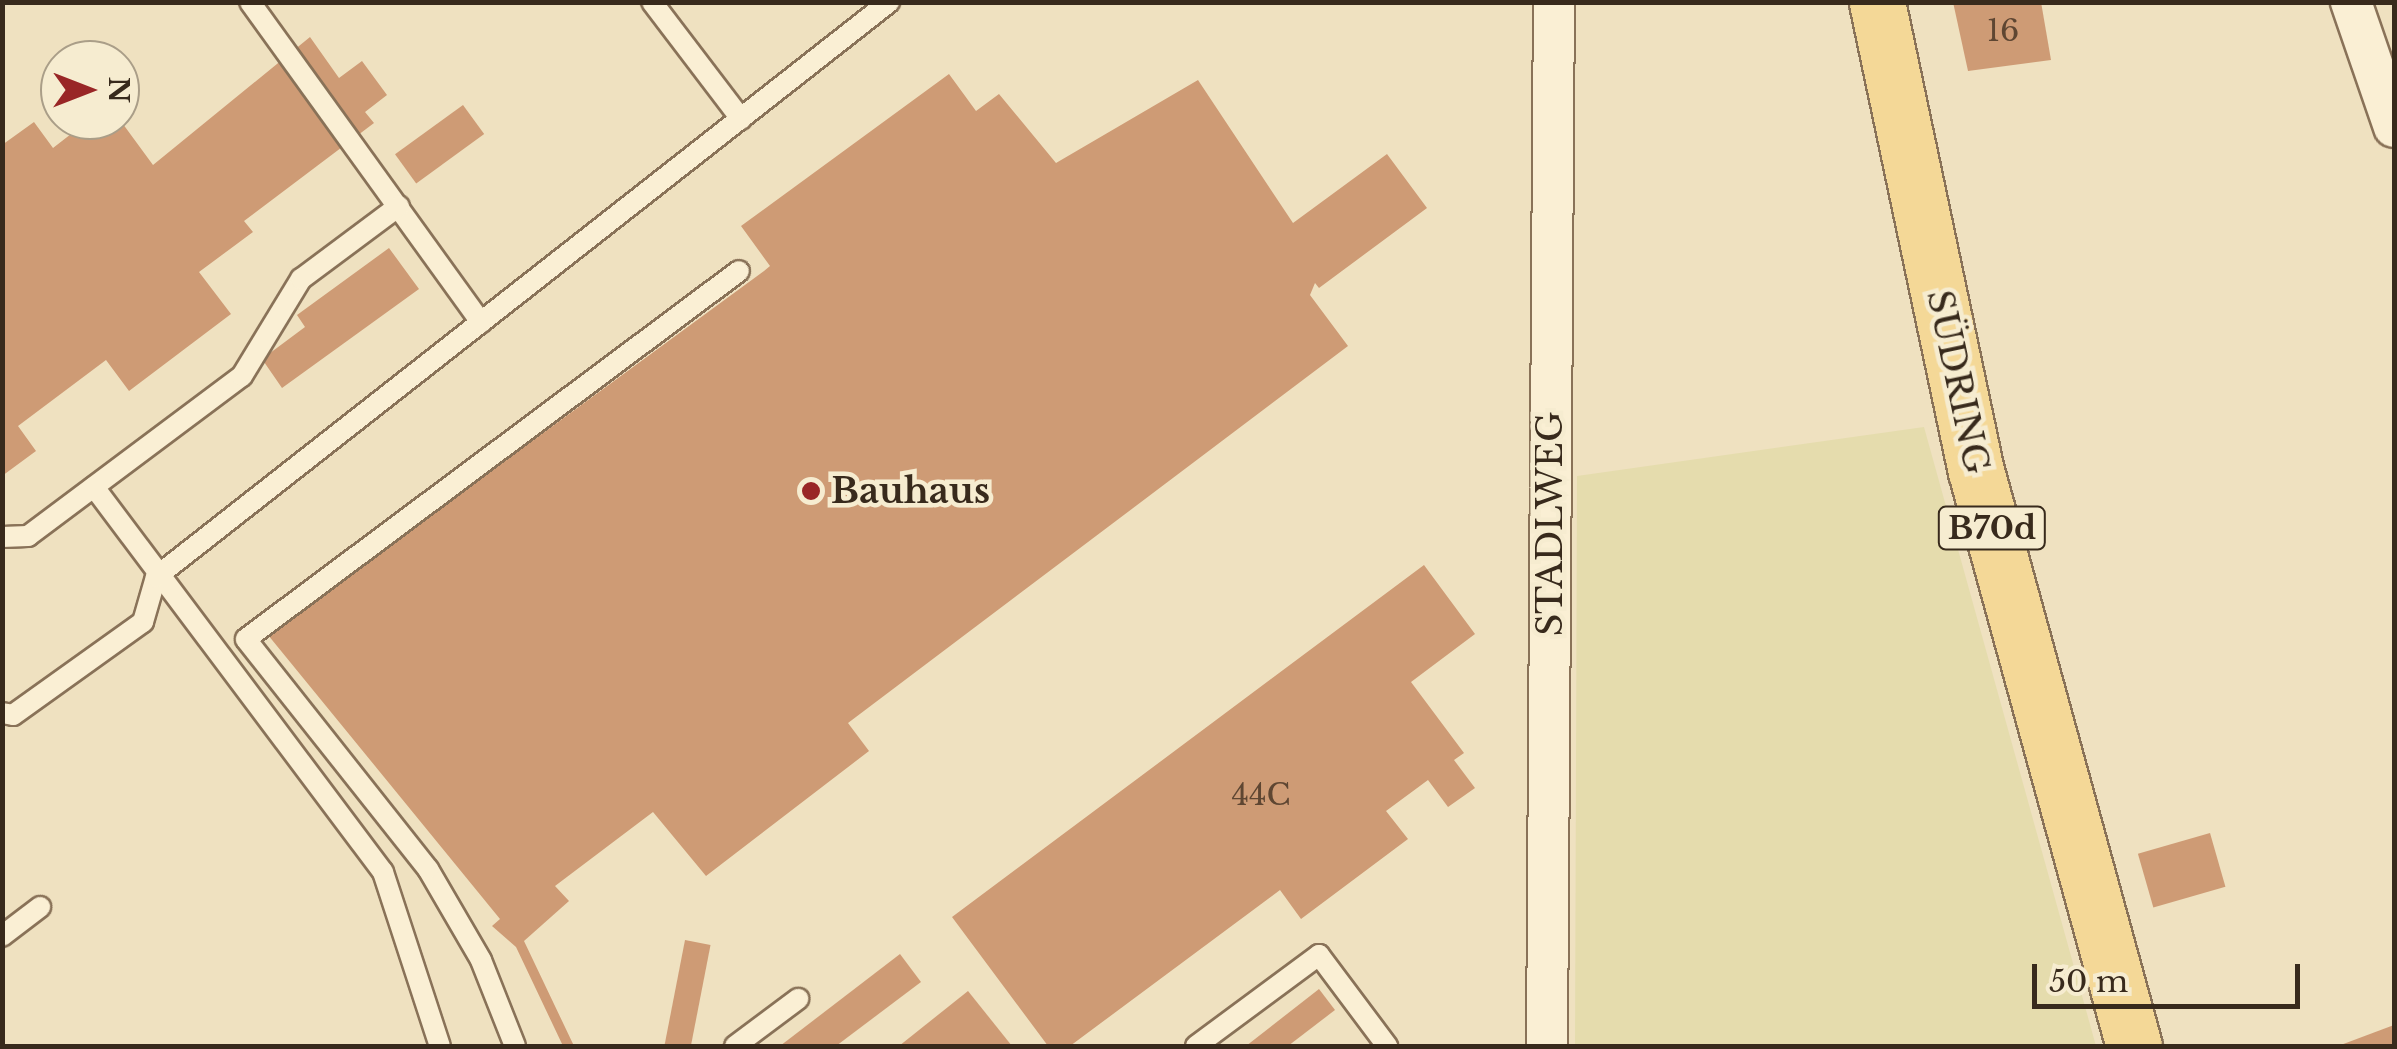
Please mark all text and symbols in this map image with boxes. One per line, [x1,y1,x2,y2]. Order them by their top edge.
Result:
house number: 16 [1987,13,2019,49]
north arrow [40,40,140,140]
text: N [101,77,136,103]
street label: SÜDRING [1918,286,1998,478]
street label: STADLWEG [1529,412,1571,636]
place label: Bauhaus [831,470,990,512]
marker: Bauhaus [800,480,822,502]
road number: B70d [1937,501,2047,555]
house number: 44C [1231,777,1291,813]
scale bar [2037,944,2304,1006]
text: 50 m [2049,963,2128,1000]

